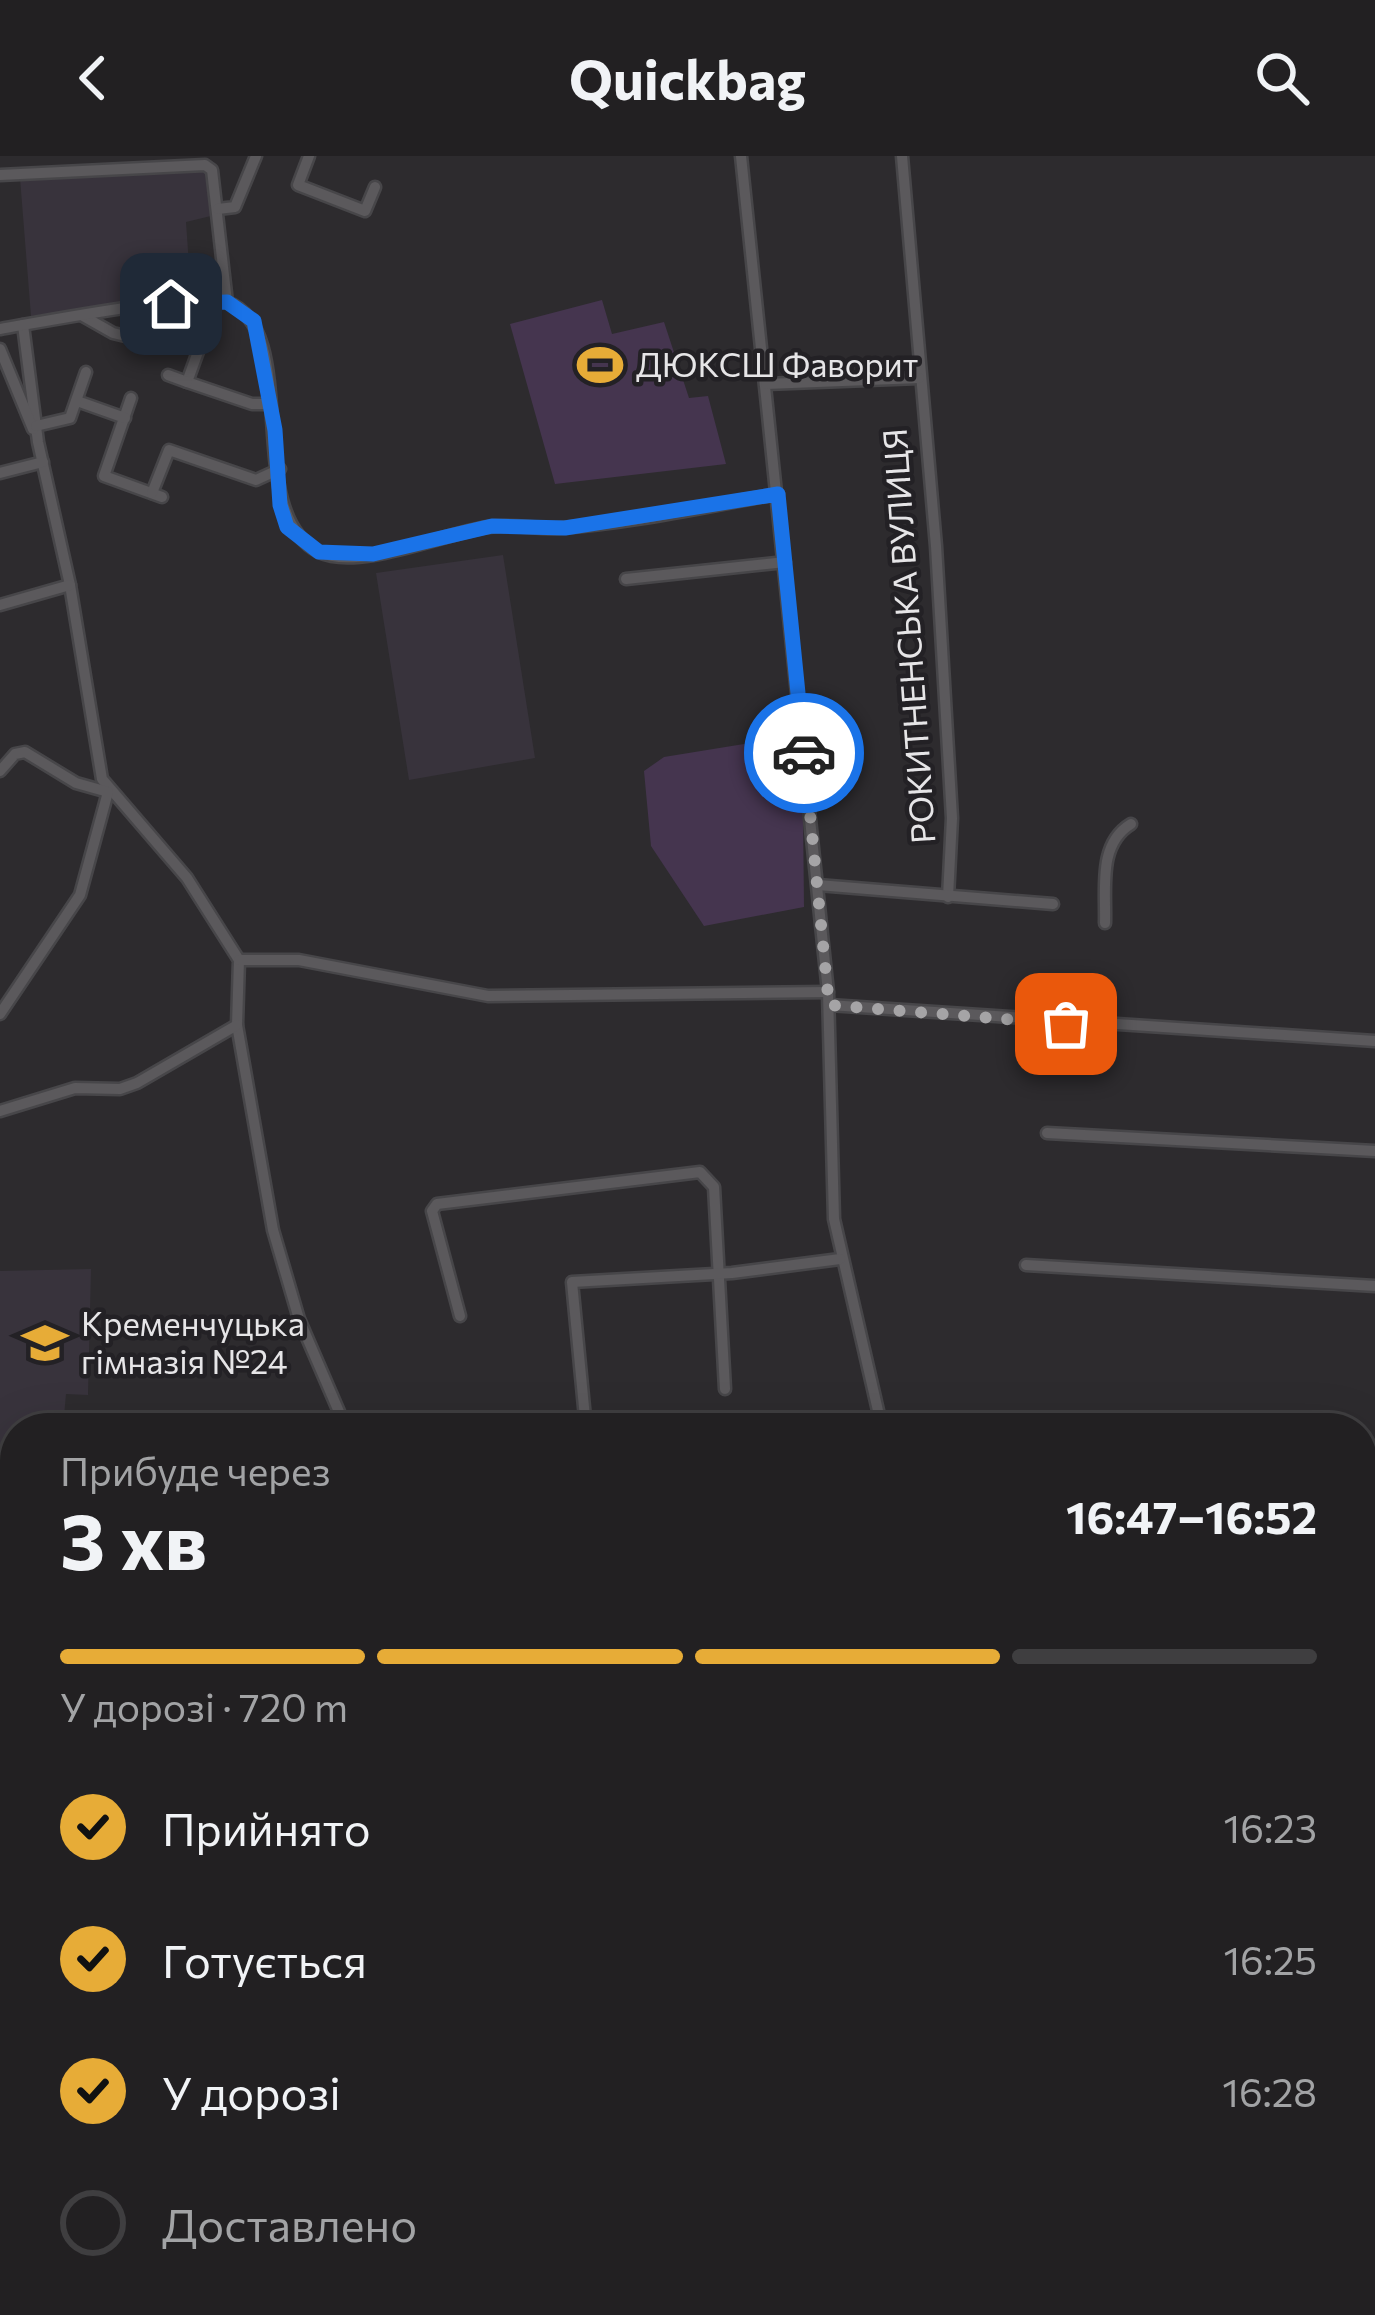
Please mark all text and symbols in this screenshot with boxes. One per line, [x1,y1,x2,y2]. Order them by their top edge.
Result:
icon: back [60,45,126,111]
text: Quickbag [569,45,806,111]
icon: search [1249,45,1315,111]
pin [120,253,222,355]
icon: home [138,271,204,337]
sports icon: ДЮКСШ Фаворит [575,340,625,390]
place label: ДЮКСШ Фаворит [636,343,918,384]
street label: РОКИТНЕНСЬКА ВУЛИЦЯ [873,427,942,845]
courier [744,693,864,813]
icon: car [771,720,837,786]
pin [1015,973,1117,1075]
icon: bag [1033,991,1099,1057]
place label: Кременчуцька гімназія №24 [81,1302,305,1381]
school or university icon: Кременчуцька гімназія №24 [20,1318,70,1368]
text: Прибуде через [60,1446,331,1494]
text: 16:47–16:52 [1066,1488,1317,1543]
text: 3 хв [60,1491,207,1586]
text: У дорозі · 720 m [60,1682,348,1730]
icon: check [60,1794,126,1860]
text: Прийнято [162,1800,371,1855]
text: 16:23 [1224,1803,1317,1851]
icon: check [60,1926,126,1992]
text: Готується [162,1932,367,1987]
text: 16:25 [1223,1935,1317,1983]
icon: check [60,2058,126,2124]
text: У дорозі [162,2064,341,2119]
text: 16:28 [1222,2067,1317,2115]
text: Доставлено [162,2196,417,2251]

